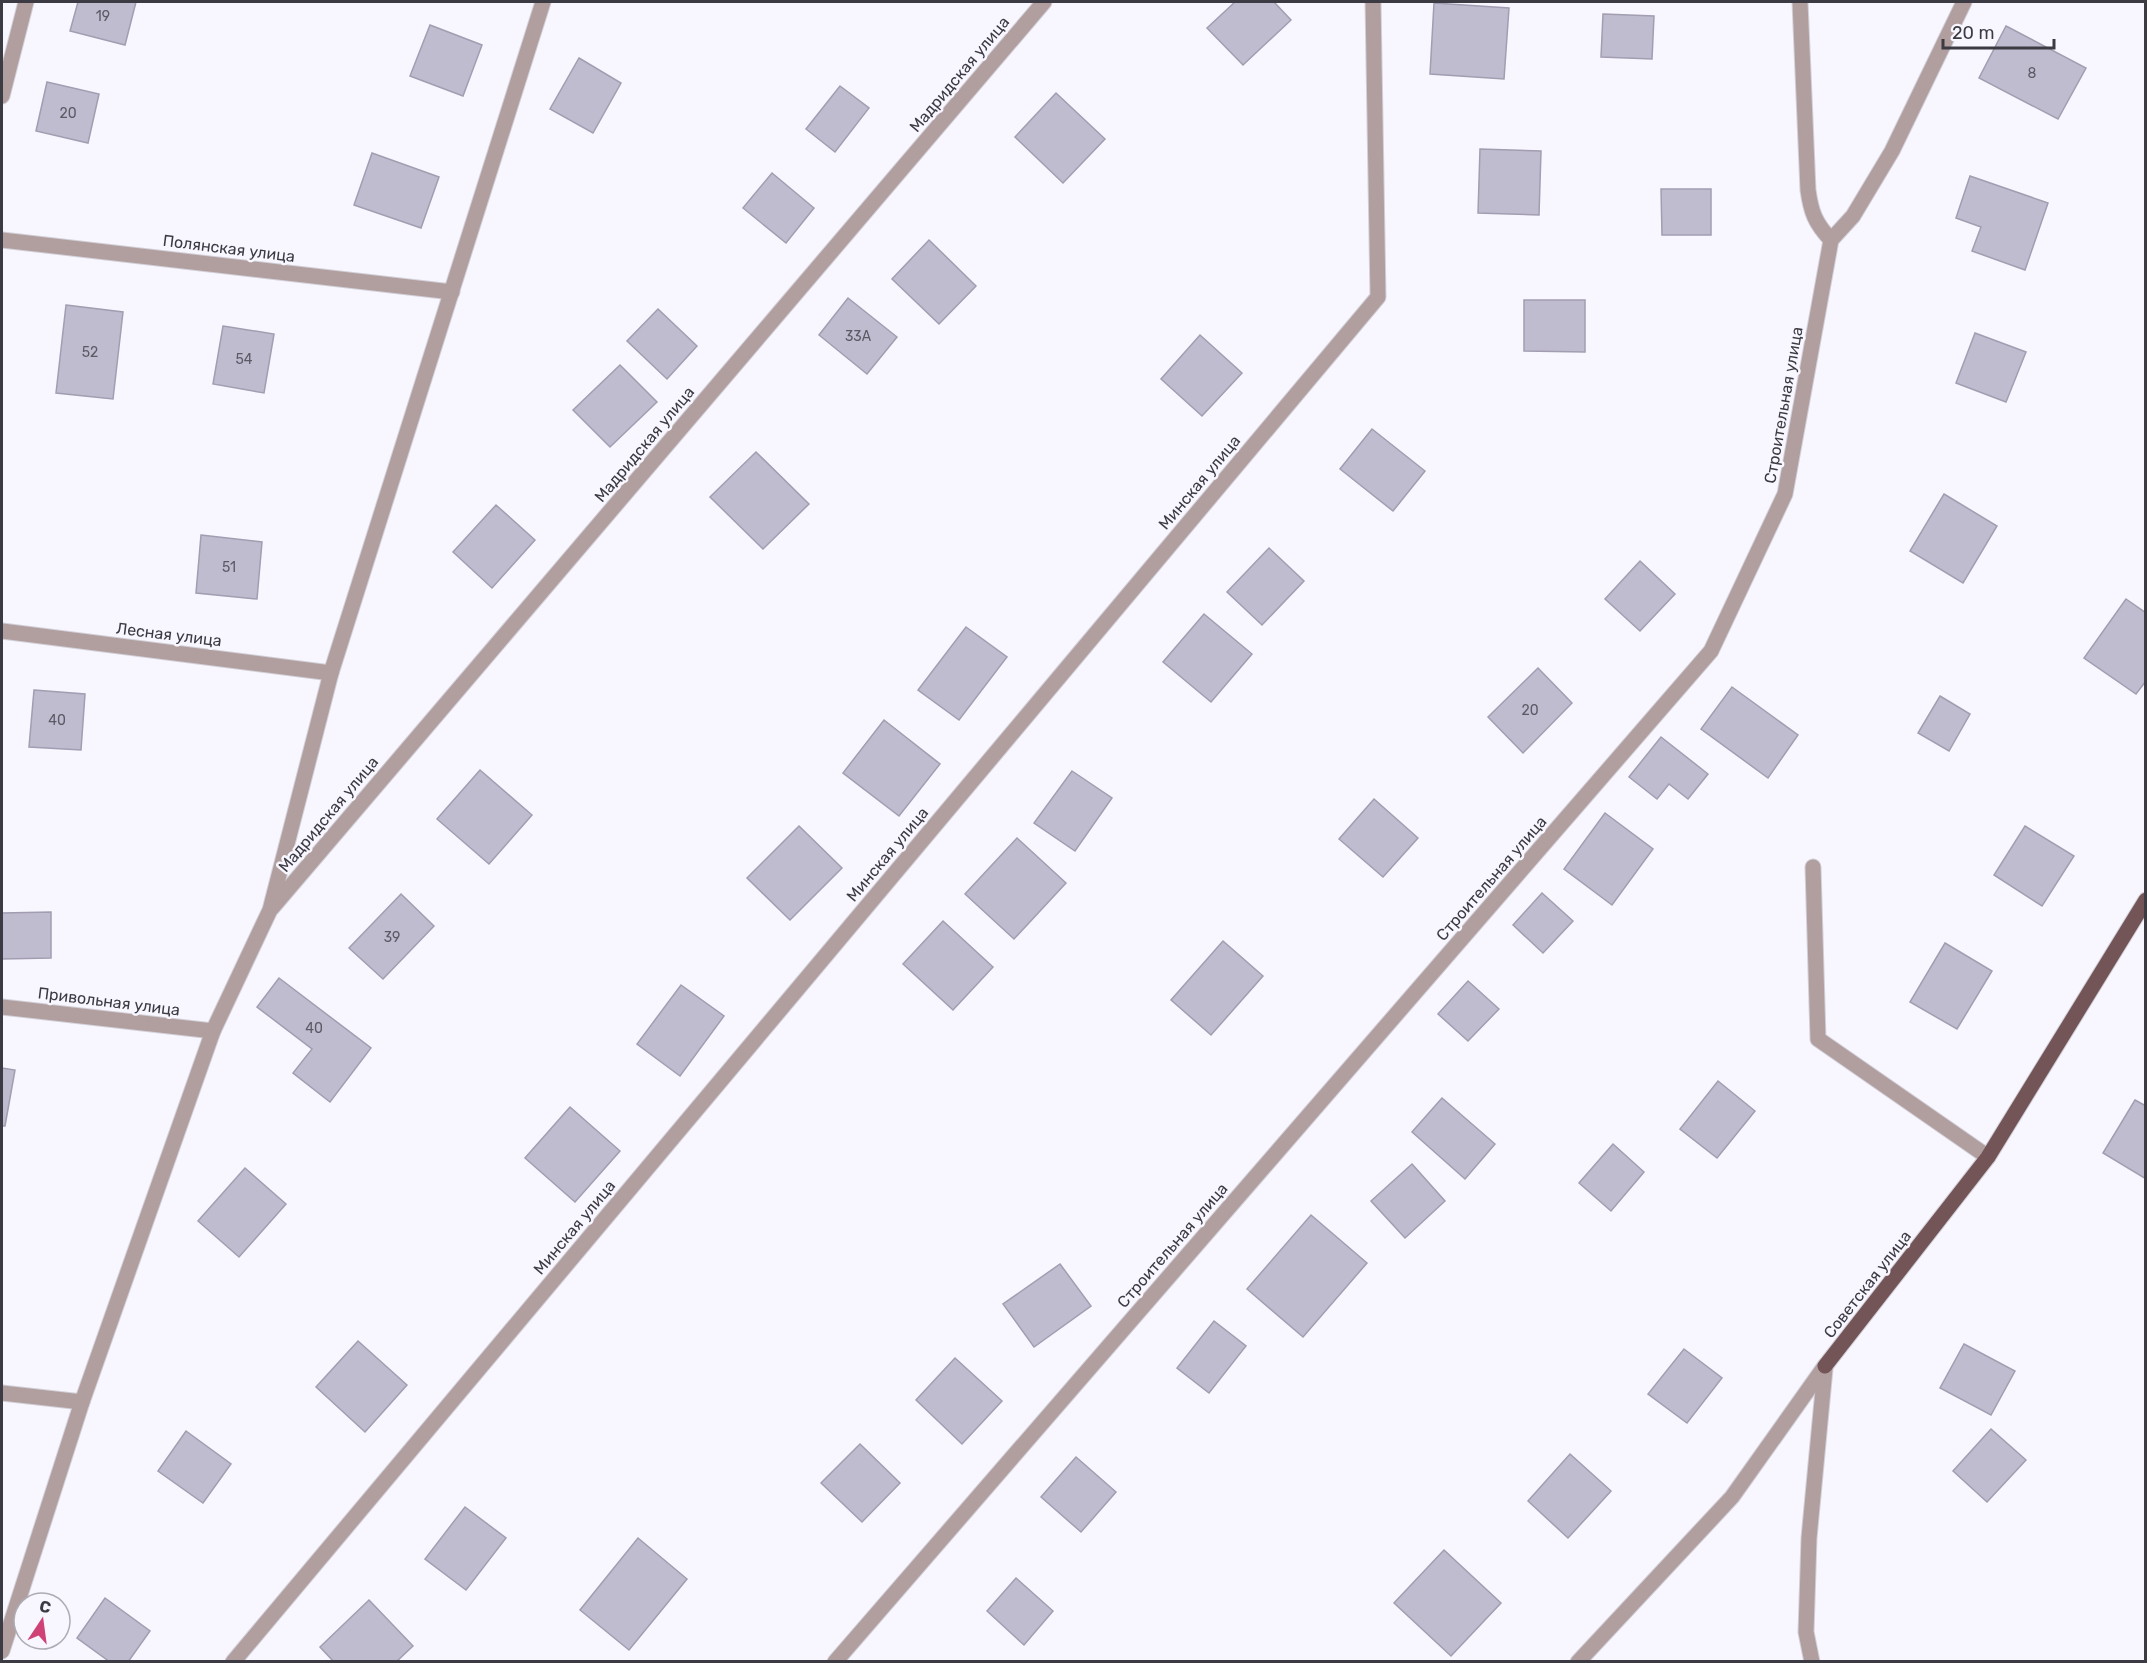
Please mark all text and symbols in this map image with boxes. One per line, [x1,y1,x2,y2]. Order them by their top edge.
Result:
house number: 19 [96,8,110,25]
scale bar [1943,12,2054,50]
street label: Мадридская улица [906,13,1013,136]
text: 20 m [1952,22,1994,44]
house number: 8 [2028,65,2037,82]
house number: 20 [59,105,77,122]
street label: Полянская улица [162,231,296,266]
street label: Строительная улица [1760,325,1807,485]
house number: 33А [845,328,872,345]
house number: 52 [82,344,98,361]
house number: 54 [235,351,253,368]
street label: Мадридская улица [591,383,698,506]
street label: Минская улица [1154,431,1244,533]
house number: 51 [222,559,236,576]
street label: Лесная улица [115,619,223,650]
house number: 20 [1521,702,1539,719]
house number: 40 [48,712,66,729]
street label: Мадридская улица [275,753,382,876]
street label: Минская улица [842,803,932,905]
street label: Строительная улица [1432,812,1551,945]
house number: 39 [384,929,400,946]
street label: Привольная улица [37,983,181,1020]
house number: 40 [305,1020,323,1037]
street label: Минская улица [529,1176,619,1278]
street label: Строительная улица [1113,1179,1232,1312]
street label: Советская улица [1820,1227,1915,1342]
north arrow [12,1591,72,1651]
text: С [38,1596,53,1617]

